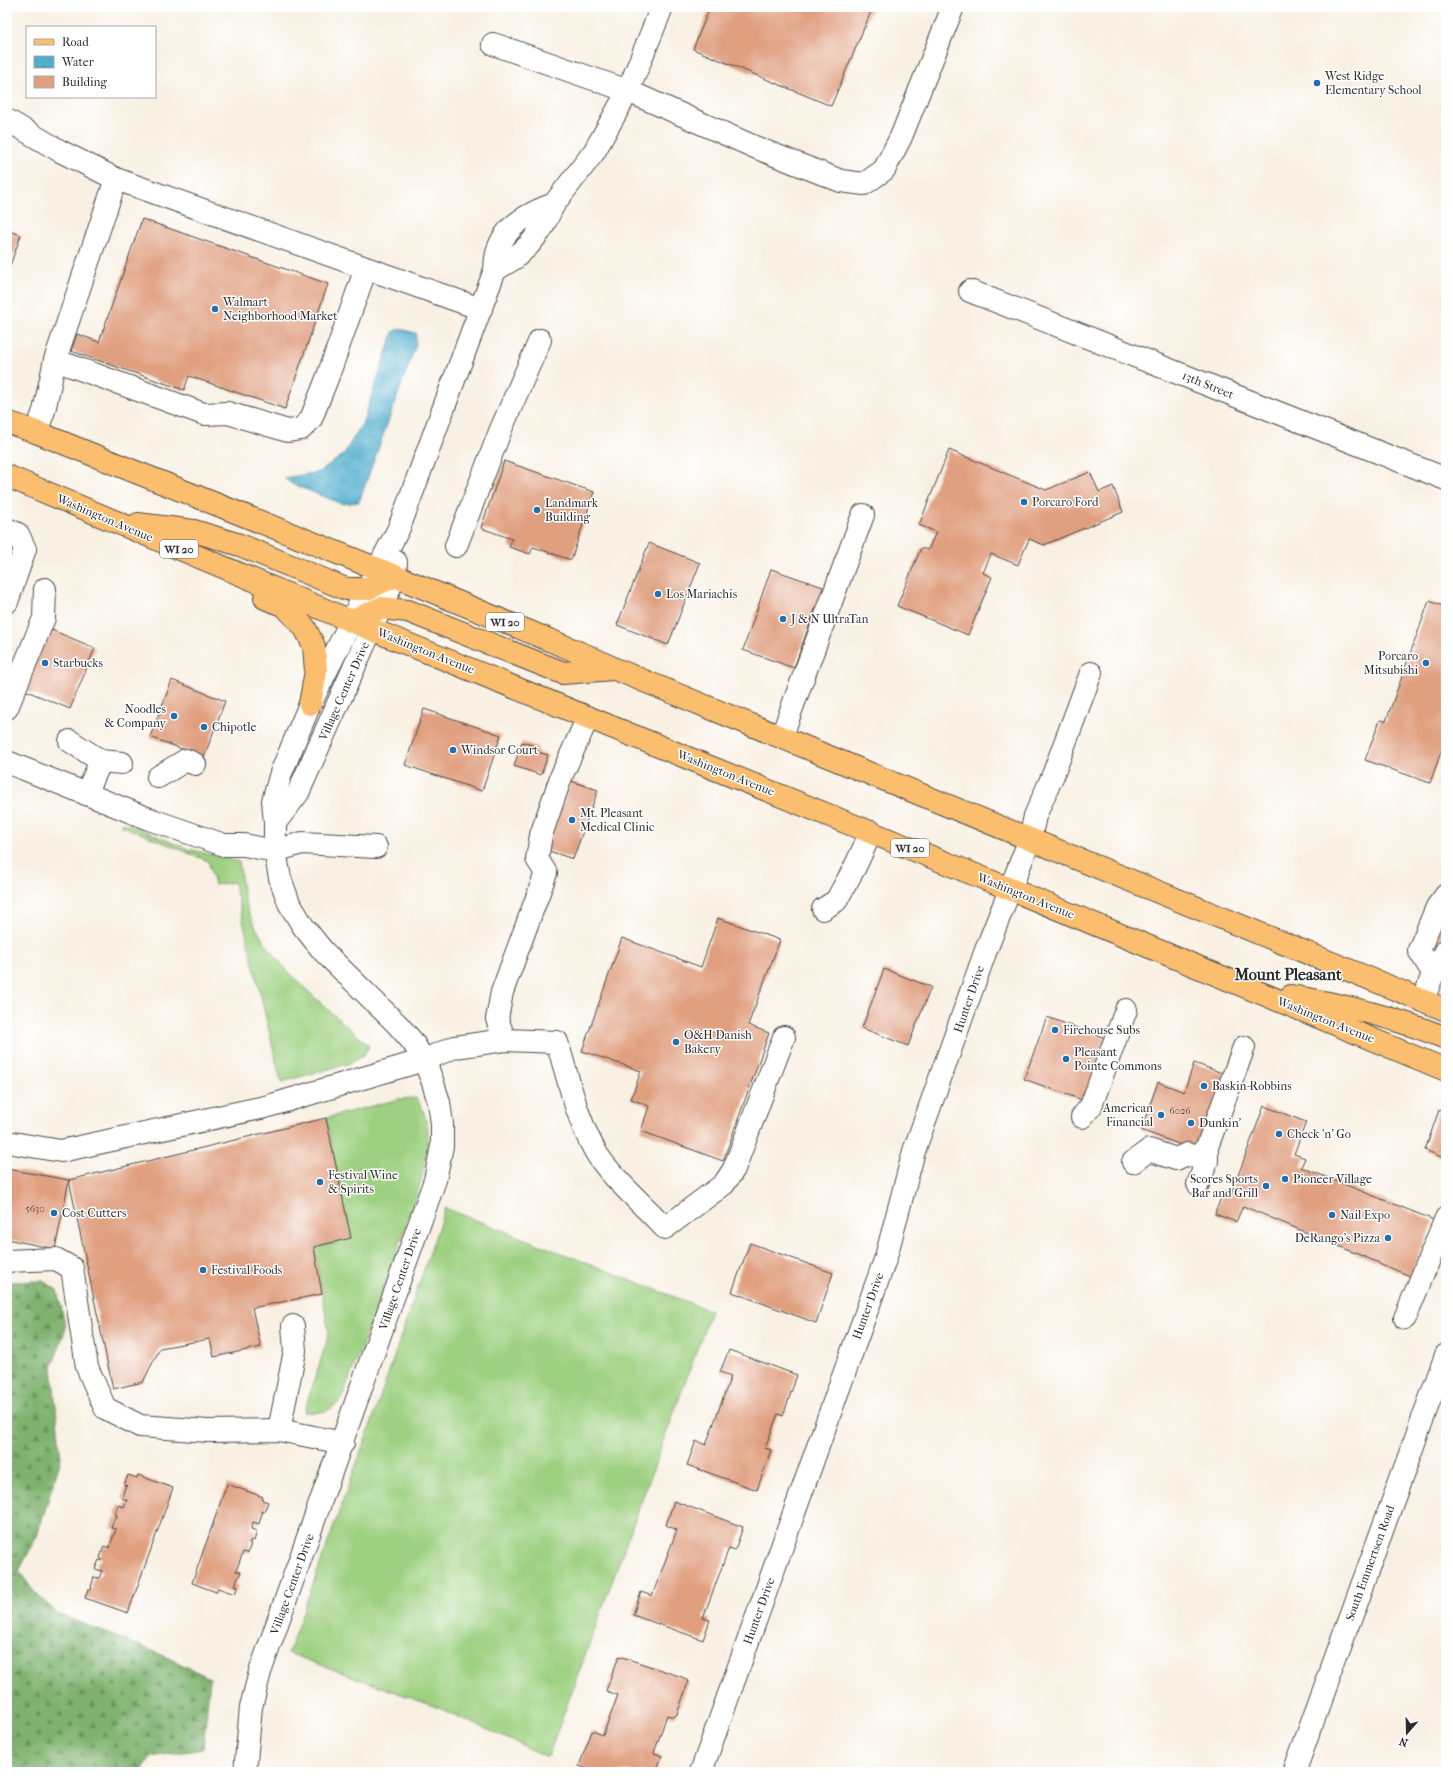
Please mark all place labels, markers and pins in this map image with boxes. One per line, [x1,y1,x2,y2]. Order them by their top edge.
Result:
place label: West Ridge Elementary School [1324,69,1422,97]
marker: West Ridge Elementary School [1312,78,1322,88]
place label: Walmart Neighborhood Market [222,295,338,323]
marker: Walmart Neighborhood Market [210,304,220,314]
place label: Porcaro Ford [1032,495,1099,509]
place label: Landmark Building [545,496,599,524]
marker: Porcaro Ford [1019,497,1029,507]
marker: Landmark Building [532,505,542,515]
place label: Los Mariachis [666,587,738,601]
marker: Los Mariachis [653,589,663,599]
place label: J & N UltraTan [790,612,868,626]
marker: J & N UltraTan [778,614,788,624]
place label: Porcaro Mitsubishi [1364,649,1418,677]
place label: Starbucks [53,656,103,670]
marker: Starbucks [40,658,50,668]
marker: Porcaro Mitsubishi [1421,658,1431,668]
place label: Noodles & Company [104,702,167,730]
marker: Noodles & Company [169,711,179,721]
place label: Chipotle [212,720,256,734]
marker: Chipotle [199,722,209,732]
place label: Windsor Court [460,743,539,757]
marker: Windsor Court [448,745,458,755]
place label: Mt. Pleasant Medical Clinic [580,806,654,834]
marker: Mt. Pleasant Medical Clinic [567,815,577,825]
place label: Firehouse Subs [1063,1023,1140,1037]
marker: Firehouse Subs [1050,1025,1060,1035]
place label: O&H Danish Bakery [684,1028,752,1056]
marker: O&H Danish Bakery [671,1037,681,1047]
place label: Pleasant Pointe Commons [1074,1045,1162,1073]
marker: Pleasant Pointe Commons [1061,1054,1071,1064]
place label: Baskin-Robbins [1212,1079,1292,1093]
marker: Baskin-Robbins [1199,1081,1209,1091]
place label: American Financial [1102,1101,1154,1129]
marker: American Financial [1156,1110,1166,1120]
place label: Dunkin' [1199,1116,1242,1130]
marker: Dunkin' [1186,1118,1196,1128]
place label: Check 'n' Go [1287,1127,1351,1141]
marker: Check 'n' Go [1274,1129,1284,1139]
place label: Festival Wine & Spirits [328,1168,398,1196]
place label: Scores Sports Bar and Grill [1190,1172,1259,1200]
place label: Pioneer Village [1293,1172,1372,1186]
marker: Pioneer Village [1280,1174,1290,1184]
marker: Festival Wine & Spirits [315,1177,325,1187]
marker: Scores Sports Bar and Grill [1261,1181,1271,1191]
place label: Cost Cutters [62,1206,127,1220]
marker: Cost Cutters [49,1208,59,1218]
place label: Nail Expo [1340,1208,1390,1222]
marker: Nail Expo [1327,1210,1337,1220]
place label: DeRango's Pizza [1295,1231,1380,1245]
marker: DeRango's Pizza [1383,1233,1393,1243]
place label: Festival Foods [211,1263,283,1277]
marker: Festival Foods [198,1265,208,1275]

